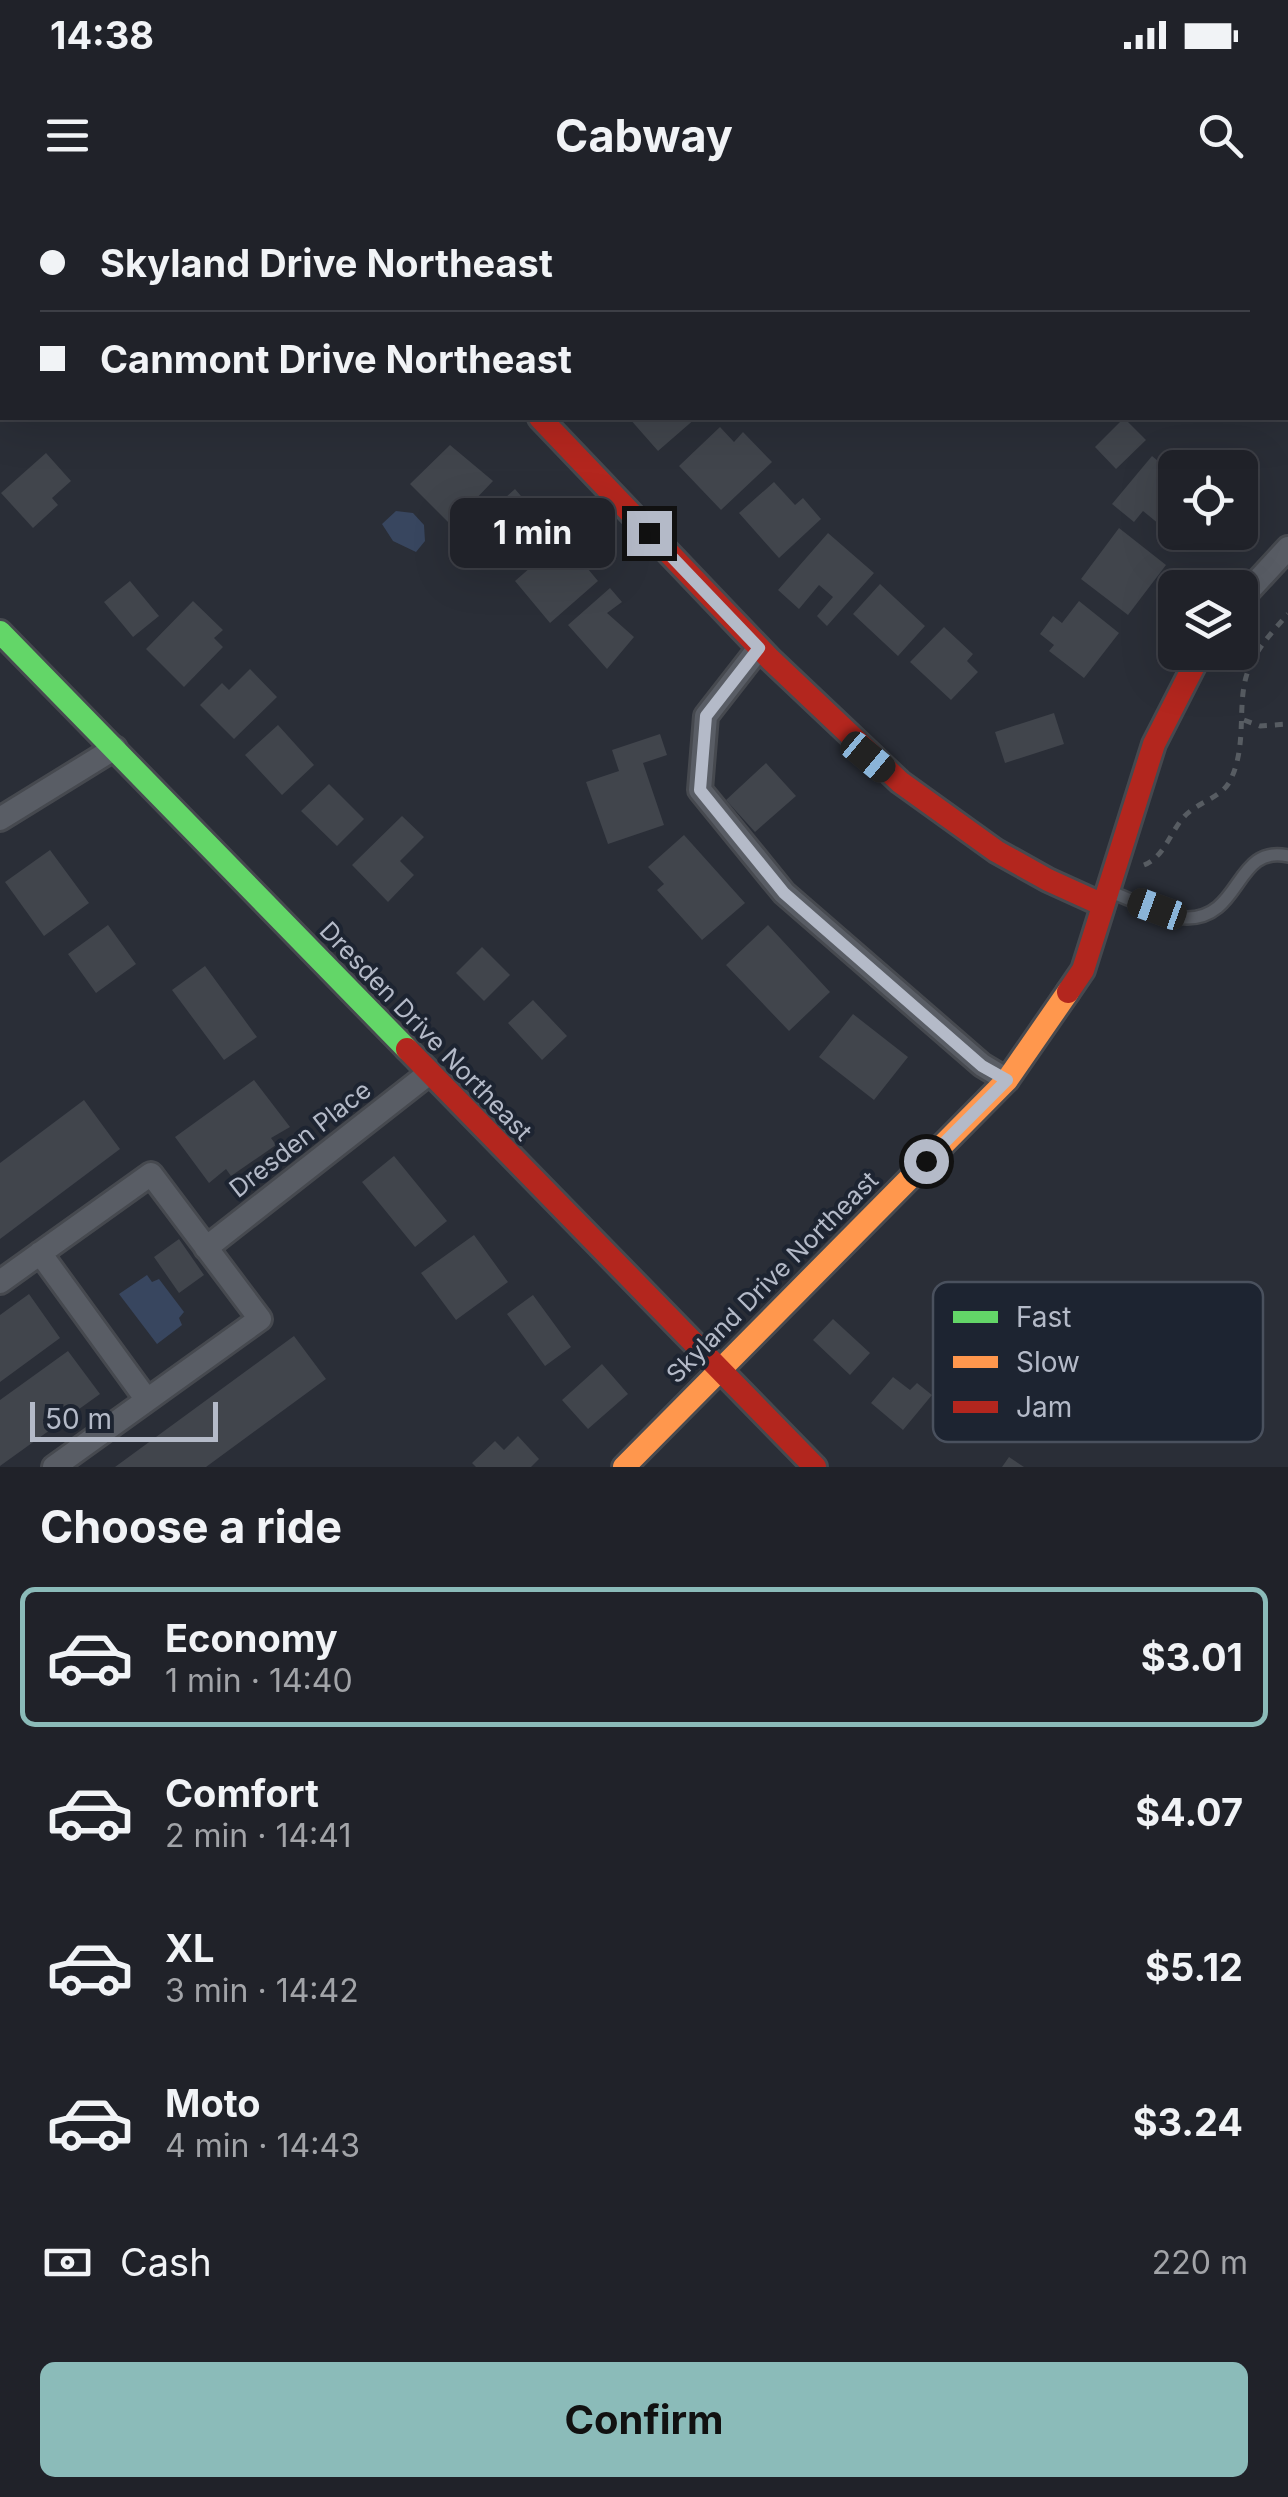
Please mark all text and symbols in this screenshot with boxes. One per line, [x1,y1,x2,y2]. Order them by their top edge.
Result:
text: 14:38 [50,12,154,58]
icon: menu [40,108,95,163]
text: Cabway [555,108,733,163]
icon: search [1193,108,1248,163]
text: Skyland Drive Northeast [100,240,553,286]
text: Canmont Drive Northeast [100,336,572,382]
map controls [1158,450,1258,670]
button: locate [1158,450,1258,550]
callout: 1 min [449,498,614,568]
route end [627,511,672,556]
text: 1 min [493,513,572,552]
button: layers [1158,570,1258,670]
car [835,726,901,788]
car [1124,885,1190,933]
street label: Dresden Drive Northeast [314,915,538,1147]
street label: Dresden Place [223,1074,377,1204]
route start [904,1139,949,1184]
street label: Skyland Drive Northeast [660,1165,884,1389]
legend [933,1282,1263,1442]
text: Fast [1016,1300,1072,1334]
text: Slow [1016,1345,1080,1379]
text: Jam [1016,1390,1072,1424]
scale bar [30,1397,218,1442]
text: 50 m [45,1402,112,1436]
text: Choose a ride [40,1499,342,1554]
icon: car [45,1612,135,1702]
text: Economy [165,1615,338,1661]
text: $3.01 [1141,1634,1243,1680]
text: 1 min · 14:40 [165,1661,353,1700]
icon: car [45,1767,135,1857]
text: Comfort [165,1770,319,1816]
text: $4.07 [1135,1789,1243,1835]
text: 2 min · 14:41 [165,1816,351,1855]
icon: car [45,1922,135,2012]
text: XL [165,1925,215,1971]
text: $5.12 [1145,1944,1243,1990]
text: 3 min · 14:42 [165,1971,359,2010]
icon: car [45,2077,135,2167]
text: Moto [165,2080,261,2126]
text: $3.24 [1133,2099,1243,2145]
text: 4 min · 14:43 [165,2126,360,2165]
icon: cash [40,2235,95,2290]
text: Cash [120,2239,212,2285]
text: 220 m [1152,2243,1248,2282]
button: Confirm [40,2362,1248,2477]

